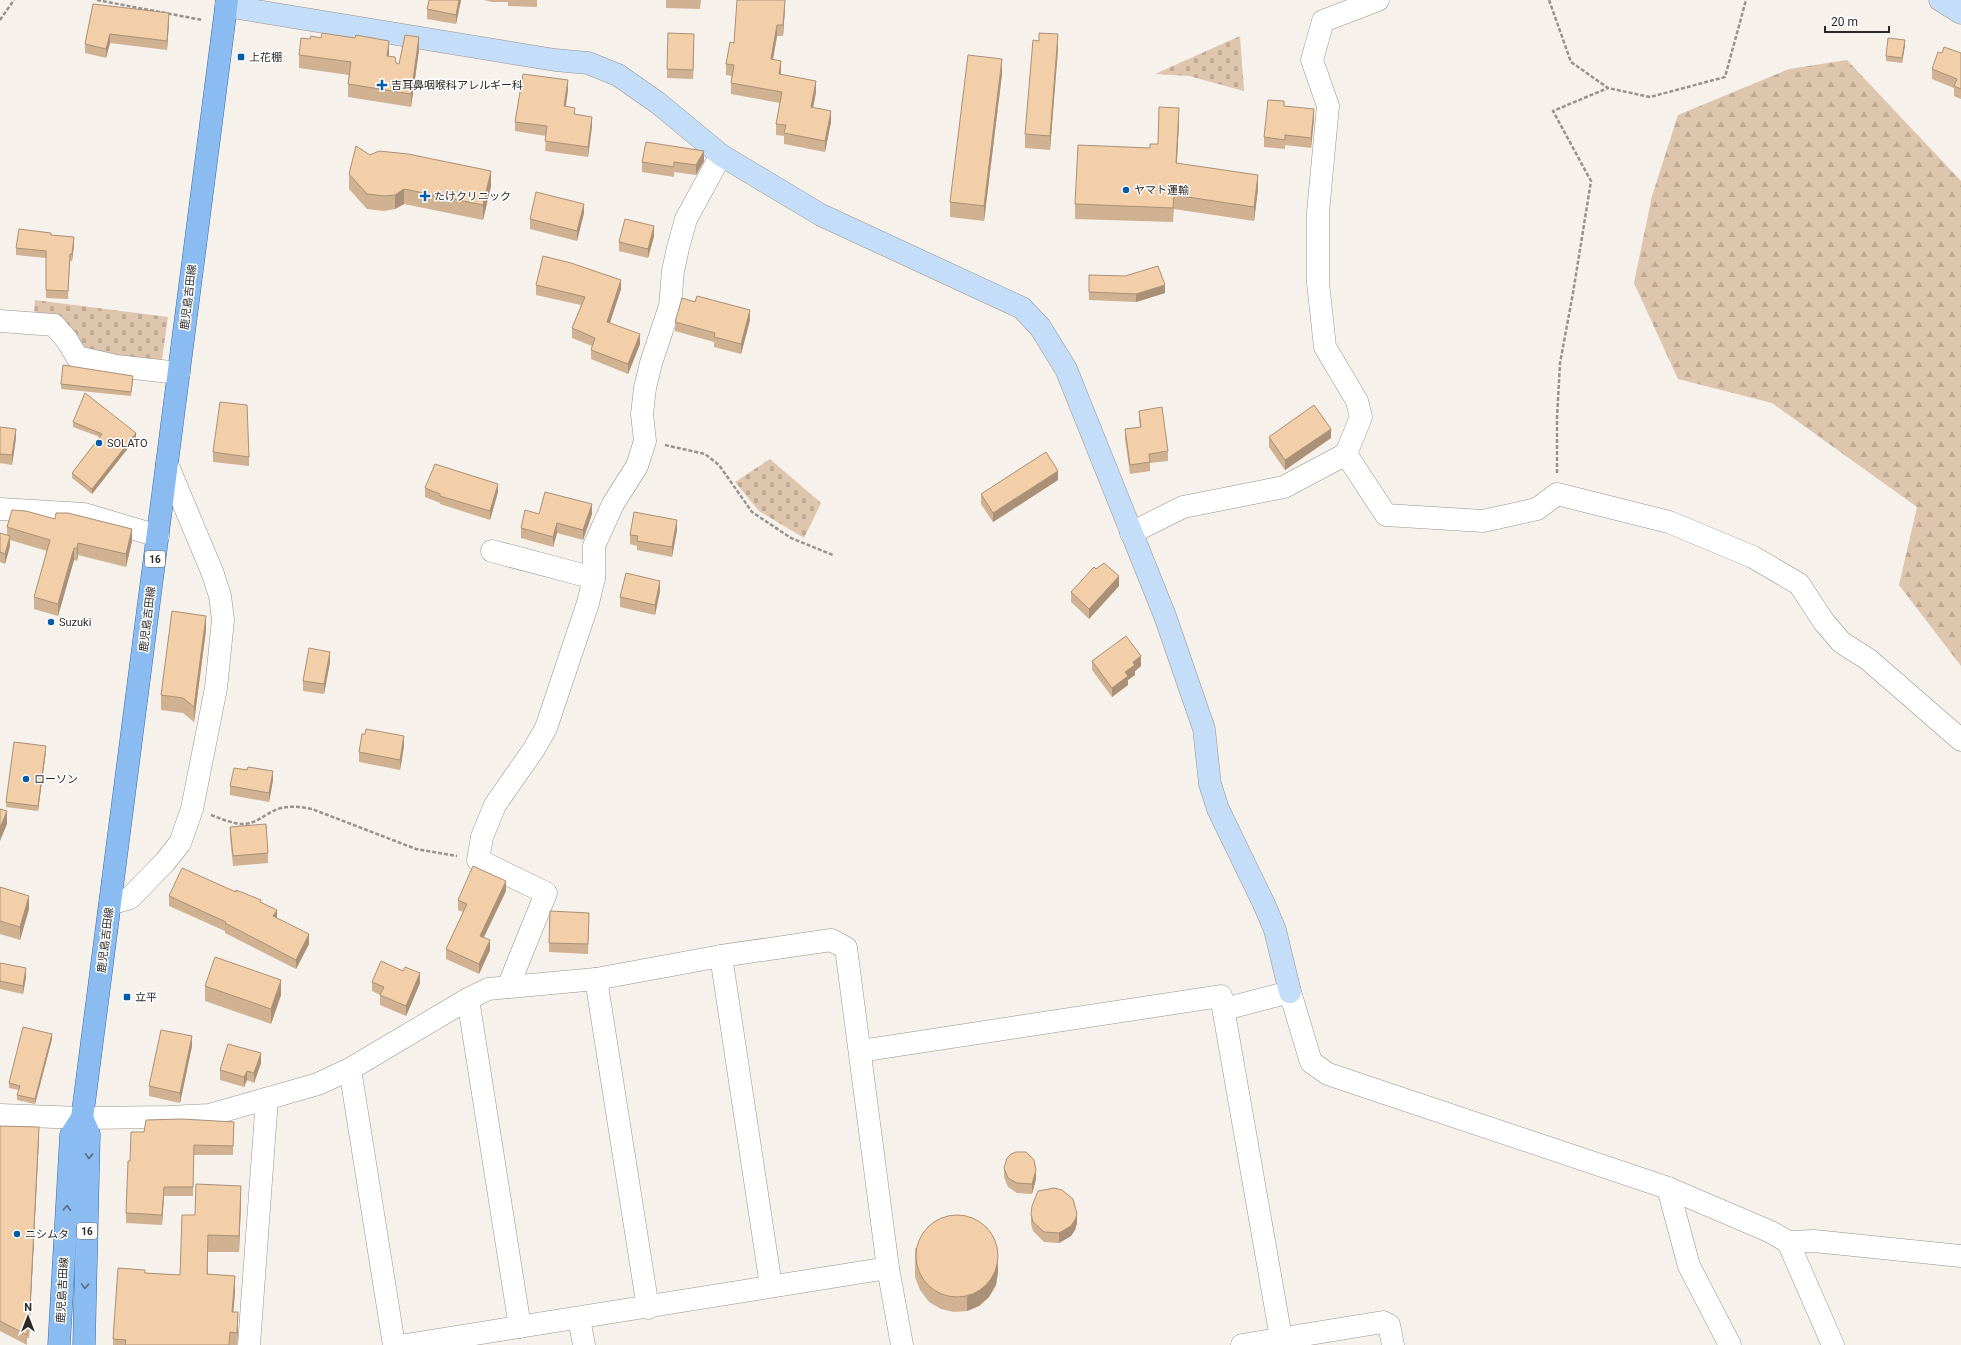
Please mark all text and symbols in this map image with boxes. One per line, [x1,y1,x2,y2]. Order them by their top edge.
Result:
scale bar [1825,8,1889,34]
text: 20 m [1831,15,1858,29]
place label: 上花棚 [249,51,282,64]
marker: 上花棚 [236,52,246,62]
marker: 吉耳鼻咽喉科アレルギー科 [376,79,388,91]
place label: 吉耳鼻咽喉科アレルギー科 [391,79,523,92]
place label: ヤマト運輸 [1134,184,1189,197]
marker: ヤマト運輸 [1121,185,1131,195]
marker: たけクリニック [419,190,431,202]
place label: たけクリニック [434,190,511,203]
street label: 鹿児島吉田線 [178,264,199,331]
place label: SOLATO [107,437,148,450]
marker: SOLATO [94,438,104,448]
road number: 16 [145,551,165,567]
street label: 鹿児島吉田線 [137,586,158,653]
place label: Suzuki [59,616,91,629]
marker: Suzuki [46,617,56,627]
place label: ローソン [34,773,78,786]
marker: ローソン [21,774,31,784]
street label: 鹿児島吉田線 [95,907,116,974]
place label: 立平 [135,991,157,1004]
marker: 立平 [122,992,132,1002]
one-way arrow [84,1153,93,1159]
one-way arrow [63,1205,71,1211]
road number: 16 [77,1223,97,1239]
place label: ニシムタ [25,1228,69,1241]
marker: ニシムタ [12,1229,22,1239]
street label: 鹿児島吉田線 [54,1257,71,1323]
one-way arrow [81,1283,89,1289]
north arrow [8,1297,48,1337]
text: N [24,1301,32,1314]

